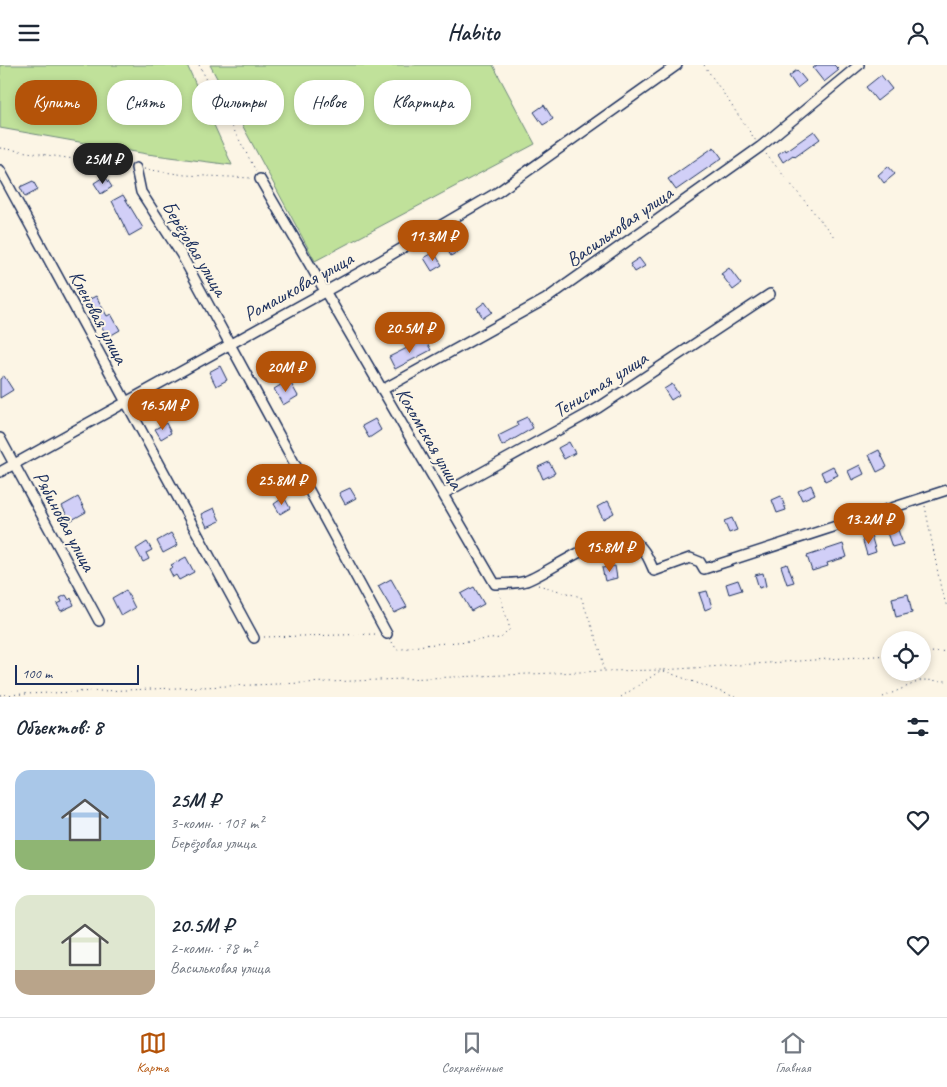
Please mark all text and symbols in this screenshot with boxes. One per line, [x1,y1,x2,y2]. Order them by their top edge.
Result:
icon: menu [15,19,43,47]
text: Habito [448,19,499,47]
icon: person [904,19,932,47]
chip: Купить [15,80,97,125]
chip: Снять [107,80,182,125]
chip: Фильтры [192,80,284,125]
chip: Новое [294,80,364,125]
chip: Квартира [374,80,471,125]
pin: 25M ₽ [68,143,138,185]
text: 25M ₽ [84,149,122,169]
street label: Васильковая улица [561,179,679,272]
street label: Берёзовая улица [155,196,234,303]
pin: 11.3M ₽ [387,219,479,262]
text: 11.3M ₽ [409,226,457,246]
street label: Ромашковая улица [239,245,359,327]
street label: Кленовая улица [63,266,134,369]
pin: 20.5M ₽ [364,311,456,354]
text: 20.5M ₽ [386,318,434,338]
street label: Тенистая улица [548,345,653,423]
pin: 20M ₽ [251,351,321,393]
text: 20M ₽ [267,357,305,377]
street label: Кохомская улица [390,383,469,495]
pin: 16.5M ₽ [117,389,209,431]
text: 16.5M ₽ [139,395,187,415]
pin: 25.8M ₽ [236,463,328,506]
street label: Рябиновая улица [28,467,102,577]
text: 25.8M ₽ [258,470,306,490]
pin: 13.2M ₽ [823,503,915,545]
text: 13.2M ₽ [845,509,893,529]
pin: 15.8M ₽ [564,531,656,573]
text: 15.8M ₽ [586,537,634,557]
map controls [881,631,931,681]
button: locate [881,631,931,681]
scale bar [15,662,139,685]
text: 100 m [22,665,52,682]
icon: filters [904,713,932,741]
text: Объектов: 8 [15,714,103,740]
text: 25M ₽ [170,787,220,813]
icon: home [55,790,115,850]
icon: heart [904,806,932,834]
text: 3-комн. · 107 m² [170,813,263,833]
text: Берёзовая улица [170,833,256,853]
text: 20.5M ₽ [170,912,233,938]
icon: home [55,915,115,975]
icon: heart [904,931,932,959]
text: 2-комн. · 78 m² [170,938,256,958]
text: Васильковая улица [170,958,270,978]
tab: Карта [137,1029,169,1076]
tab: Сохранённые [442,1029,502,1076]
tab: Главная [775,1029,810,1076]

